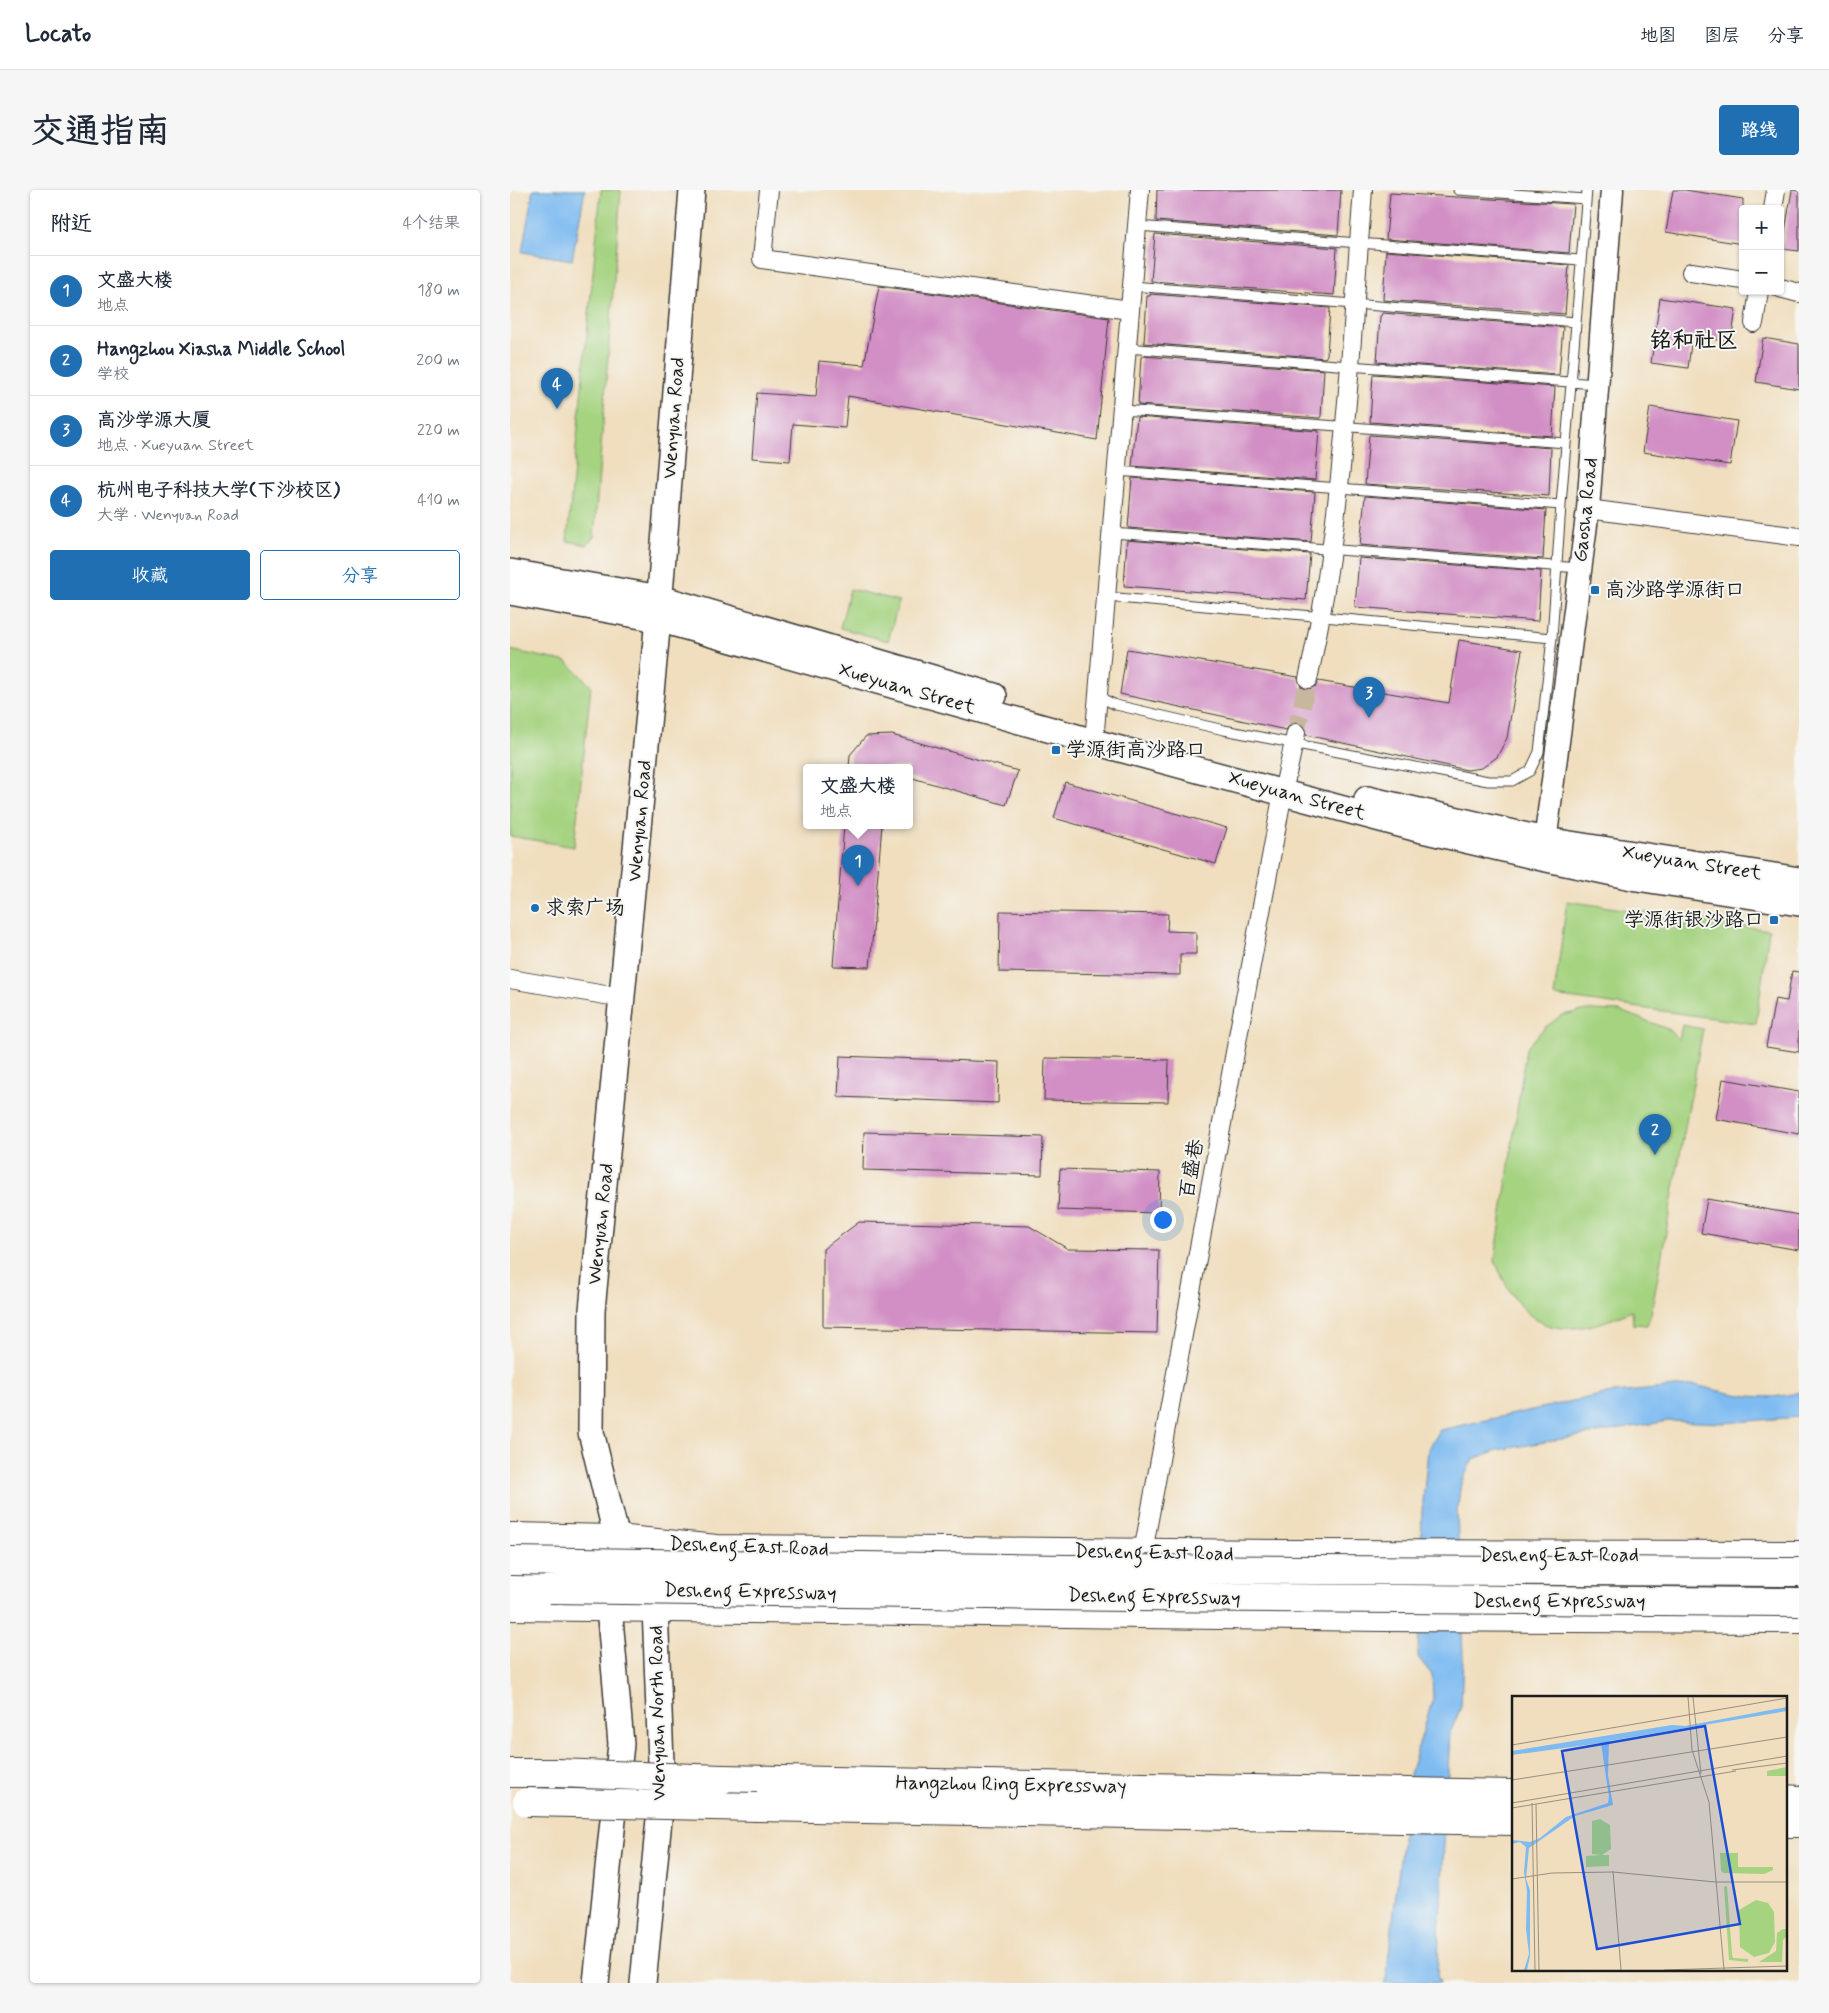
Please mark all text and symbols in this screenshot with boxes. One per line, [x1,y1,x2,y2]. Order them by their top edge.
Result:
text: Locato [25,19,91,50]
text: 地图 [1640,24,1676,48]
text: 图层 [1704,24,1740,48]
text: 分享 [1768,24,1804,48]
button: 路线 [1719,105,1799,155]
text: 交通指南 [30,109,170,155]
map controls [1739,205,1784,295]
button: + [1739,205,1784,250]
text: 附近 [50,210,92,238]
text: 4个结果 [403,213,460,234]
button: − [1739,250,1784,295]
text: 文盛大楼 [97,268,173,293]
text: 1 [62,280,70,301]
text: 180 m [417,280,460,301]
text: 地点 [97,295,129,316]
district label: 铭和社区 [1650,327,1738,355]
text: Hangzhou Xiasha Middle School [97,337,345,362]
text: 2 [62,350,70,371]
text: 200 m [416,350,460,371]
street label: Wenyuan Road [656,356,692,480]
text: 学校 [97,364,129,385]
pin: 4 [541,368,573,409]
text: 高沙学源大厦 [97,408,211,433]
text: 3 [62,420,70,441]
text: 220 m [417,420,460,441]
text: 地点 · Xueyuan Street [97,435,254,456]
street label: Gaosha Road [1567,456,1605,564]
text: 杭州电子科技大学(下沙校区) [97,478,340,503]
text: 4 [61,490,71,511]
text: 410 m [417,490,460,511]
text: 大学 · Wenyuan Road [97,505,239,526]
button: 收藏 [50,550,250,600]
button: 分享 [260,550,460,600]
place label: 高沙路学源街口 [1605,577,1745,604]
marker: 高沙路学源街口 [1589,584,1601,596]
street label: Xueyuan Street [836,657,979,721]
pin: 3 [1353,677,1385,718]
place label: 学源街高沙路口 [1066,737,1206,764]
marker: 学源街高沙路口 [1050,744,1062,756]
street label: Wenyuan Road [621,759,659,883]
popup [803,764,913,829]
street label: Xueyuan Street [1225,765,1369,827]
text: 文盛大楼 [820,774,896,799]
text: 地点 [820,801,852,822]
street label: Xueyuan Street [1620,839,1764,887]
pin: 1 [842,845,874,886]
place label: 求索广场 [545,895,625,922]
marker: 求索广场 [529,902,541,914]
place label: 学源街银沙路口 [1624,907,1764,934]
marker: 学源街银沙路口 [1768,914,1780,926]
pin: 2 [1639,1114,1671,1155]
street label: 百盛巷 [1173,1136,1211,1201]
street label: Wenyuan Road [581,1162,621,1286]
your location [1150,1207,1176,1233]
street label: Desheng East Road [669,1531,829,1565]
street label: Desheng East Road [1074,1538,1234,1570]
street label: Desheng East Road [1479,1542,1639,1571]
street label: Desheng Expressway [663,1577,837,1609]
street label: Desheng Expressway [1067,1582,1241,1614]
street label: Desheng Expressway [1473,1588,1645,1617]
street label: Wenyuan North Road [643,1625,673,1801]
inset map [1512,1696,1786,1970]
street label: Hangzhou Ring Expressway [895,1769,1127,1802]

